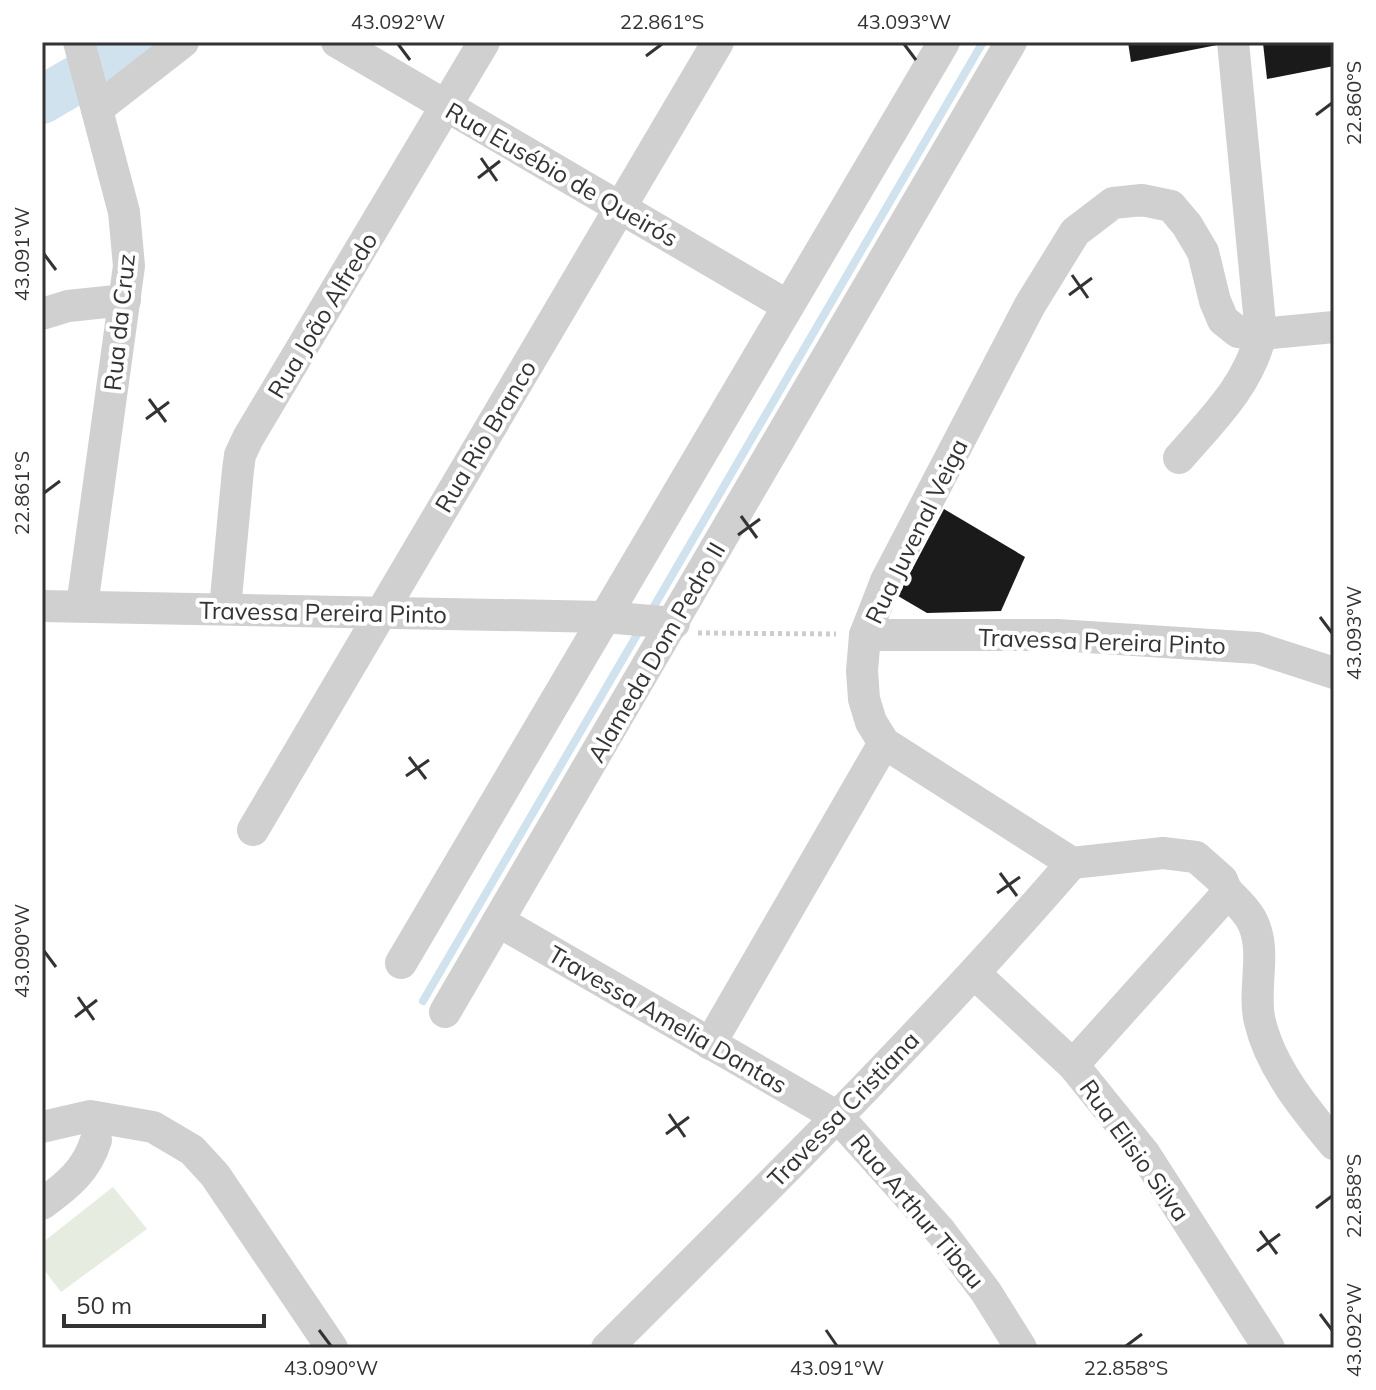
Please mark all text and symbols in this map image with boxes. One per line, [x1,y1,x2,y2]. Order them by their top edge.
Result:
text: 43.092°W [351,9,445,34]
text: 22.861°S [620,9,704,34]
text: 43.093°W [857,9,951,34]
text: 22.860°S [1341,61,1366,145]
street label: Rua Eusébio de Queirós [441,95,683,253]
text: 43.091°W [9,207,34,301]
street label: Rua João Alfredo [261,227,383,403]
street label: Rua da Cruz [97,252,141,392]
street label: Rua Rio Branco [428,354,542,518]
street label: Rua Juvenal Veiga [858,434,974,628]
text: 22.861°S [9,451,34,535]
street label: Alameda Dom Pedro II [581,536,731,768]
text: 43.093°W [1341,586,1366,680]
street label: Travessa Pereira Pinto [199,595,447,629]
street label: Travessa Pereira Pinto [978,622,1226,660]
text: 43.090°W [9,904,34,998]
street label: Travessa Amelia Dantas [543,938,793,1100]
street label: Travessa Cristiana [761,1025,925,1193]
street label: Rua Elisio Silva [1074,1073,1196,1227]
street label: Rua Arthur Tibau [845,1128,991,1294]
text: 22.858°S [1341,1154,1366,1238]
scale bar [64,1278,264,1328]
text: 43.092°W [1341,1283,1366,1377]
text: 50 m [76,1290,132,1320]
text: 43.090°W [284,1355,378,1380]
text: 43.091°W [790,1355,884,1380]
text: 22.858°S [1084,1355,1168,1380]

